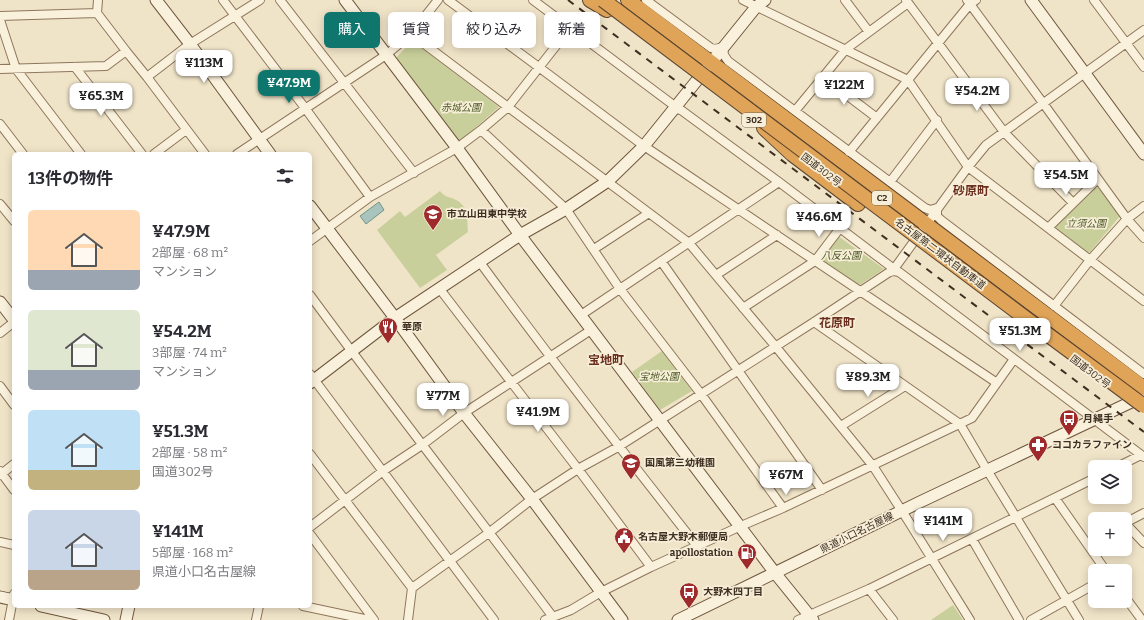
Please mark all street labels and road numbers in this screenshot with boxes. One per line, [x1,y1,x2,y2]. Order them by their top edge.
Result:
road number: 302 [742,113,766,127]
street label: 国道302号 [798,151,844,189]
road number: C2 [872,191,892,205]
street label: 名古屋第二環状自動車道 [892,216,988,292]
street label: 国道302号 [1067,353,1113,391]
street label: 県道小口名古屋線 [818,510,896,556]

